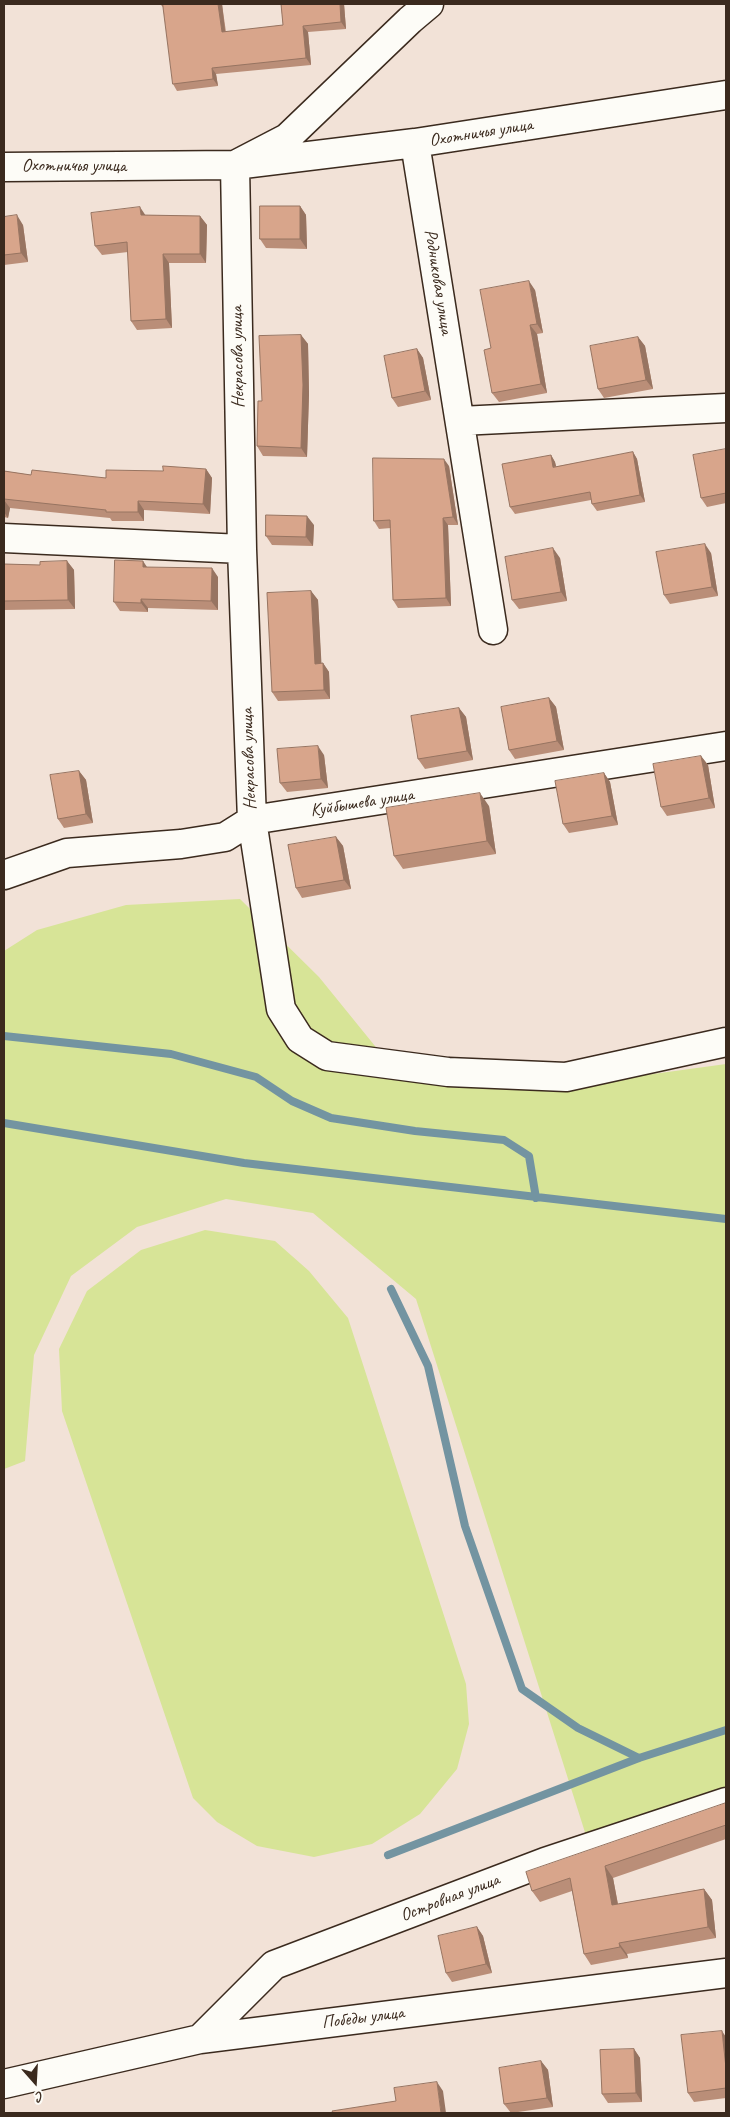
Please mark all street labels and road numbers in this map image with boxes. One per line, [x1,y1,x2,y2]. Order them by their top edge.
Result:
street label: Охотничья улица [428,114,534,152]
street label: Охотничья улица [22,155,126,177]
street label: Родниковая улица [419,228,457,336]
street label: Некрасова улица [226,306,250,408]
street label: Некрасова улица [236,708,262,810]
street label: Куйбышева улица [309,784,415,822]
street label: Островная улица [397,1869,503,1927]
street label: Победы улица [321,2002,405,2034]

